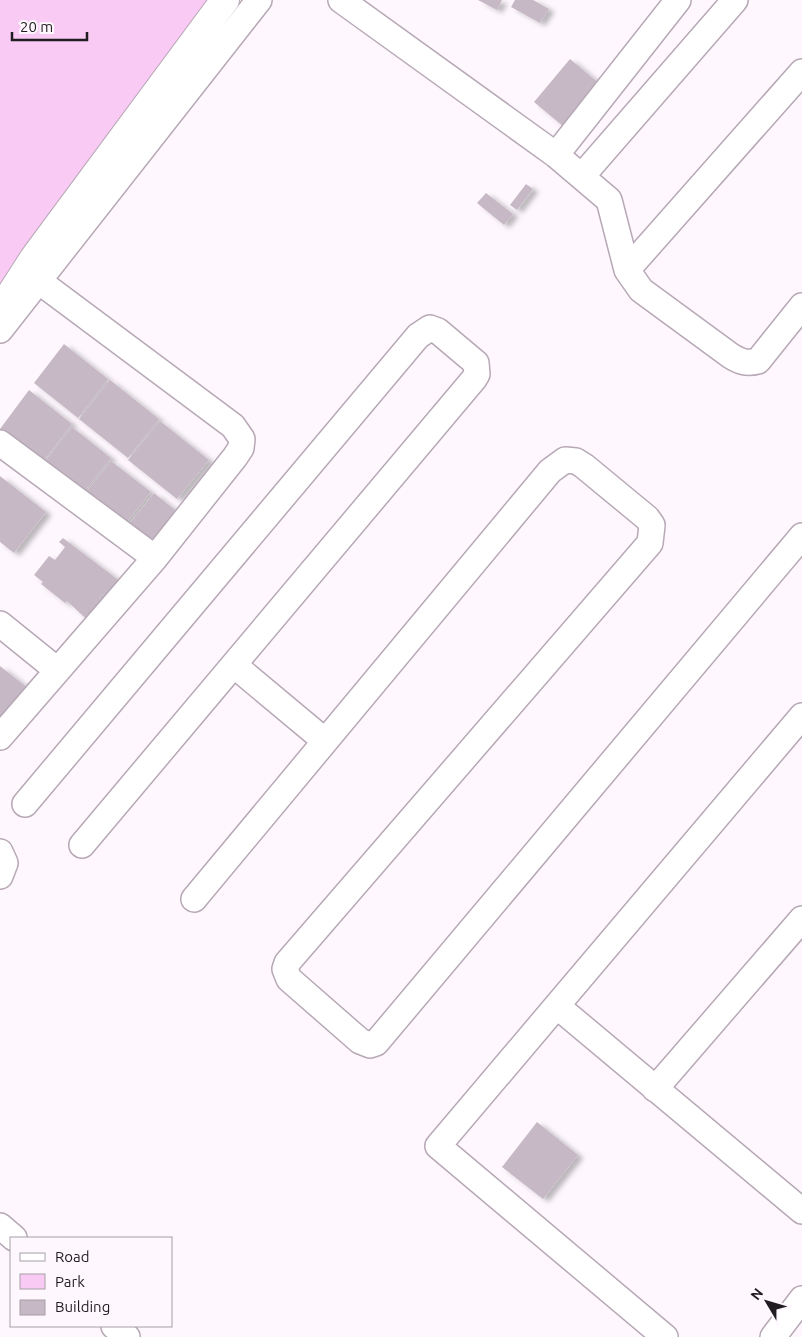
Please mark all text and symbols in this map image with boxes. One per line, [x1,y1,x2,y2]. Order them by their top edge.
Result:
scale bar [12,10,88,42]
text: 20 m [20,18,53,35]
legend [10,1237,172,1327]
text: Road [55,1248,90,1265]
text: Park [55,1273,85,1290]
north arrow [742,1277,792,1327]
text: N [747,1285,766,1303]
text: Building [55,1298,110,1315]

